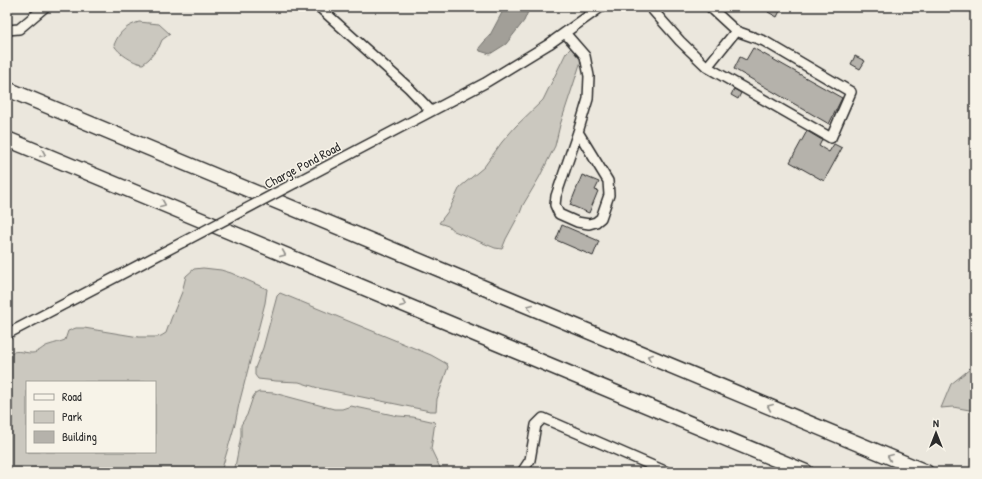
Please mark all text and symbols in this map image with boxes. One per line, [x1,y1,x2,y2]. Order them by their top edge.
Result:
street label: Charge Pond Road [261,137,343,193]
one-way arrow [39,149,46,157]
one-way arrow [159,199,166,207]
one-way arrow [279,249,286,257]
one-way arrow [399,299,406,307]
one-way arrow [527,304,535,312]
one-way arrow [647,354,655,362]
legend [26,381,156,453]
text: Road [62,388,82,405]
one-way arrow [767,404,775,412]
text: Park [62,408,82,425]
north arrow [916,413,956,453]
text: N [933,416,939,430]
text: Building [62,428,97,445]
one-way arrow [887,454,895,462]

